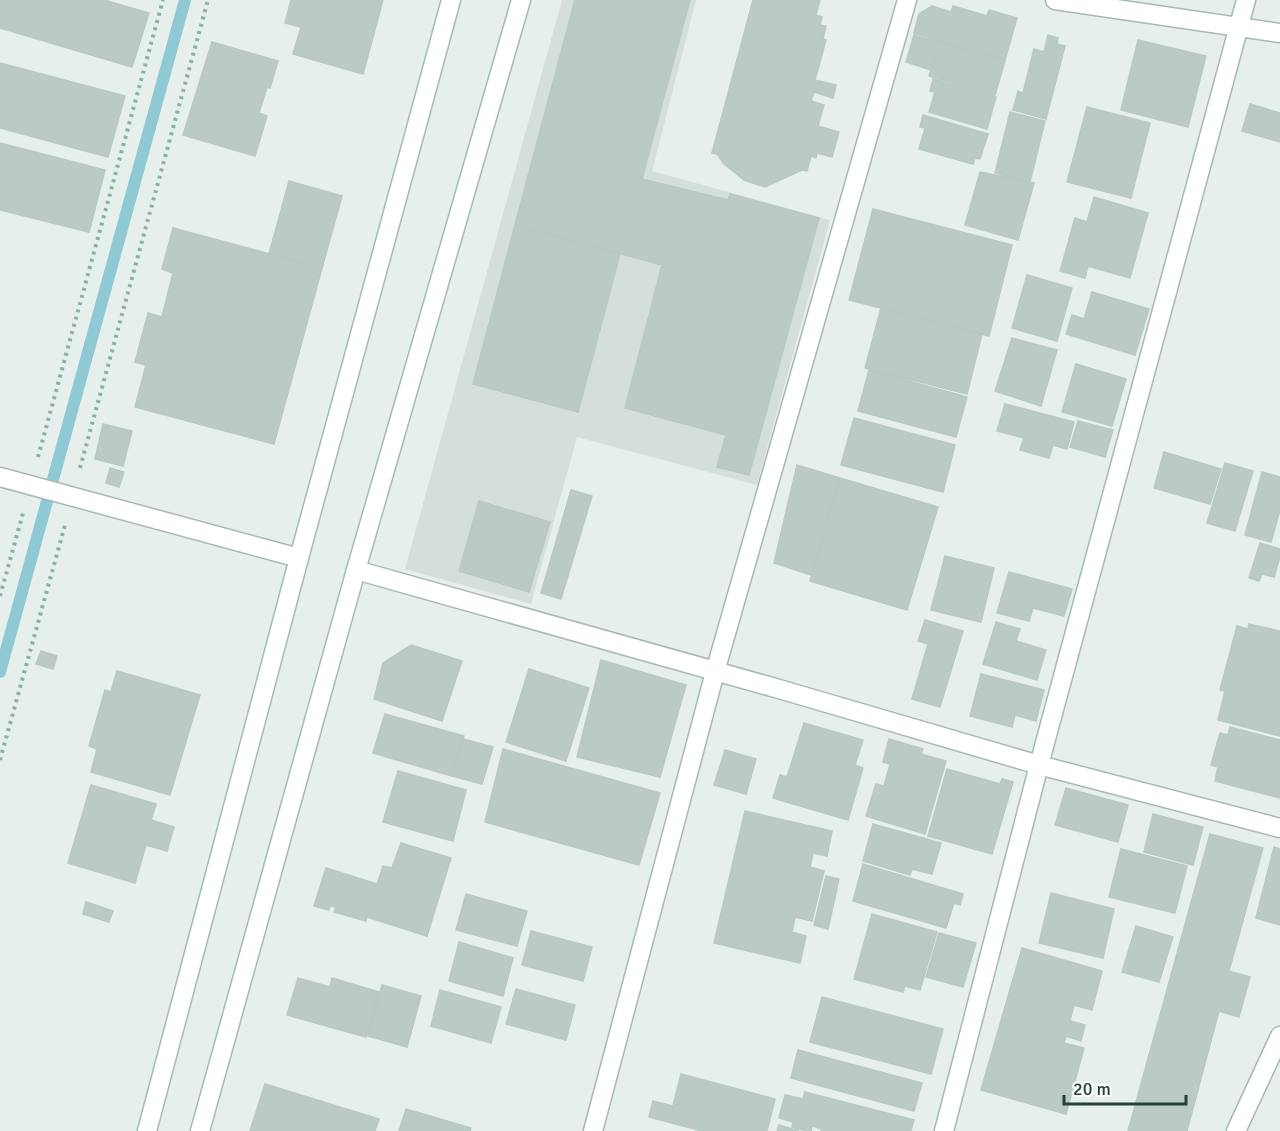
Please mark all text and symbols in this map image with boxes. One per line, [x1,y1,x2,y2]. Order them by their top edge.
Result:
scale bar [1064,1068,1186,1106]
text: 20 m [1073,1078,1111,1100]

